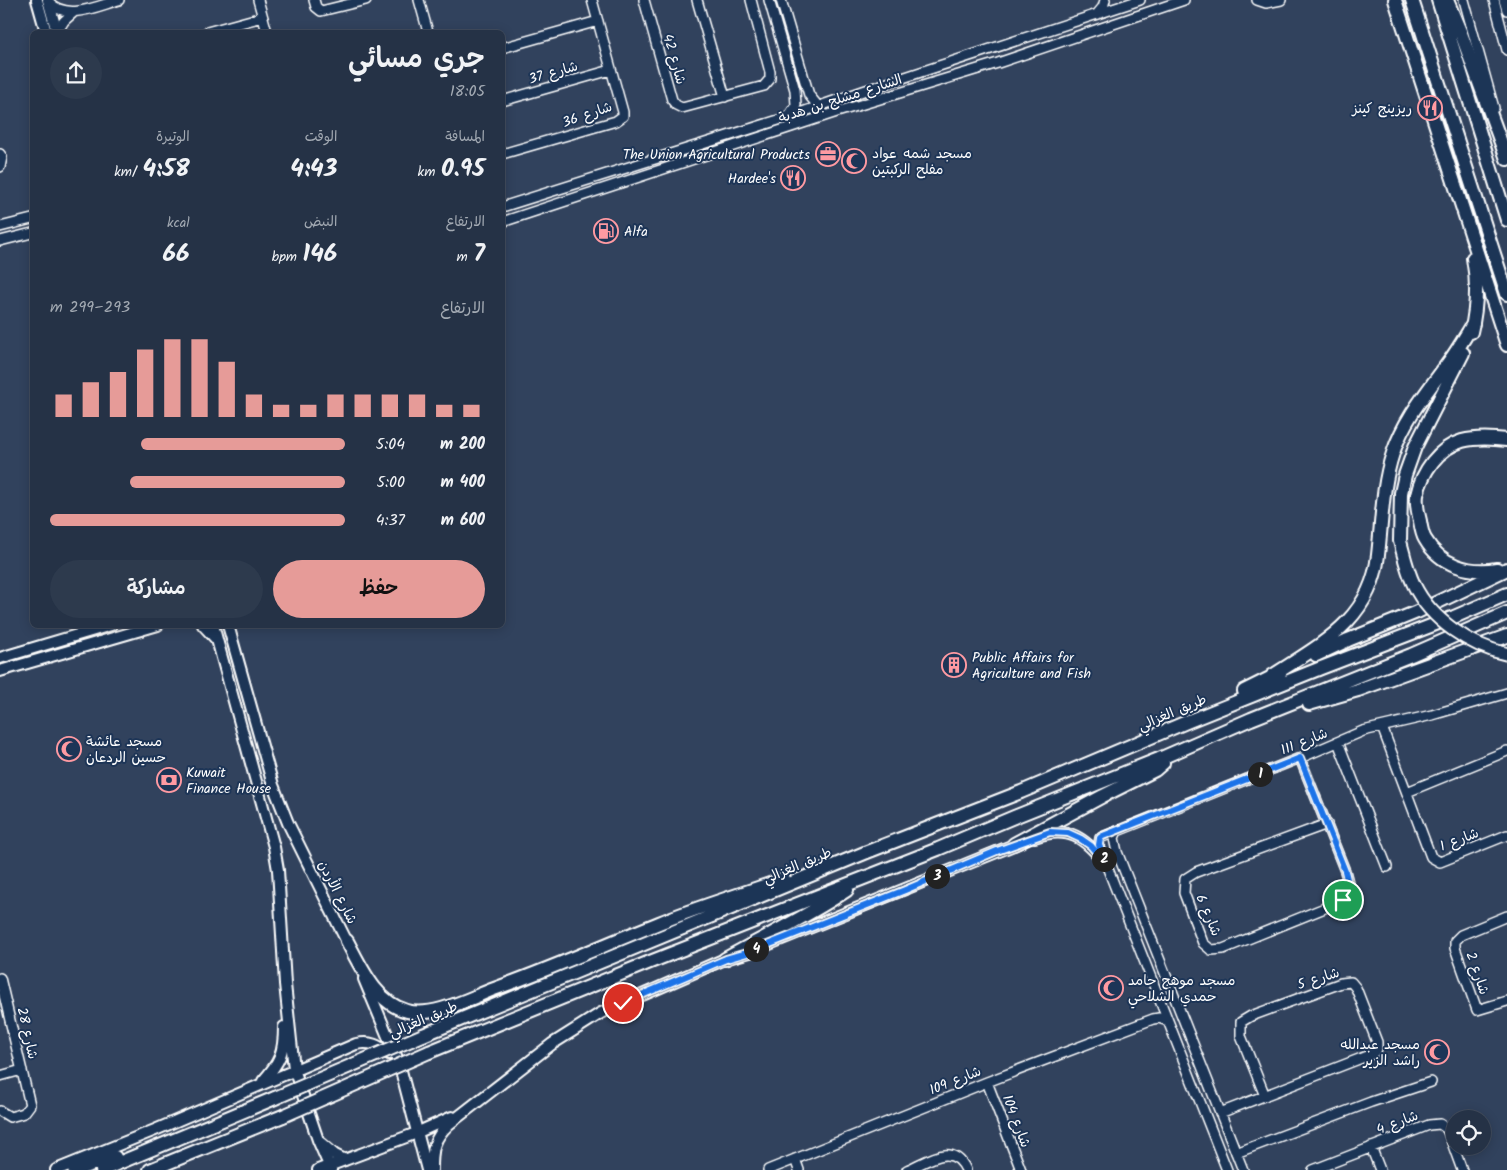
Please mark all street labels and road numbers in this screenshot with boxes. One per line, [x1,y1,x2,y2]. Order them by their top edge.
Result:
street label: شارع 42 [656,31,692,87]
street label: شارع 37 [526,55,581,90]
street label: الشارع مشلح بن هدبة [776,69,905,129]
street label: شارع 36 [559,96,615,134]
street label: طريق الغزالي [1135,689,1210,738]
street label: شارع 111 [1277,723,1331,761]
street label: شارع 1 [1437,822,1482,857]
street label: طريق الغزالي [760,842,835,891]
street label: شارع الأردن [312,857,363,928]
street label: شارع 6 [1189,891,1227,940]
street label: شارع 2 [1459,949,1495,998]
street label: شارع 5 [1294,962,1342,996]
street label: طريق الغزالي [386,996,461,1045]
street label: شارع 28 [10,1005,44,1061]
street label: شارع 109 [926,1061,985,1101]
street label: شارع 104 [996,1092,1036,1151]
street label: شارع 4 [1373,1105,1422,1141]

